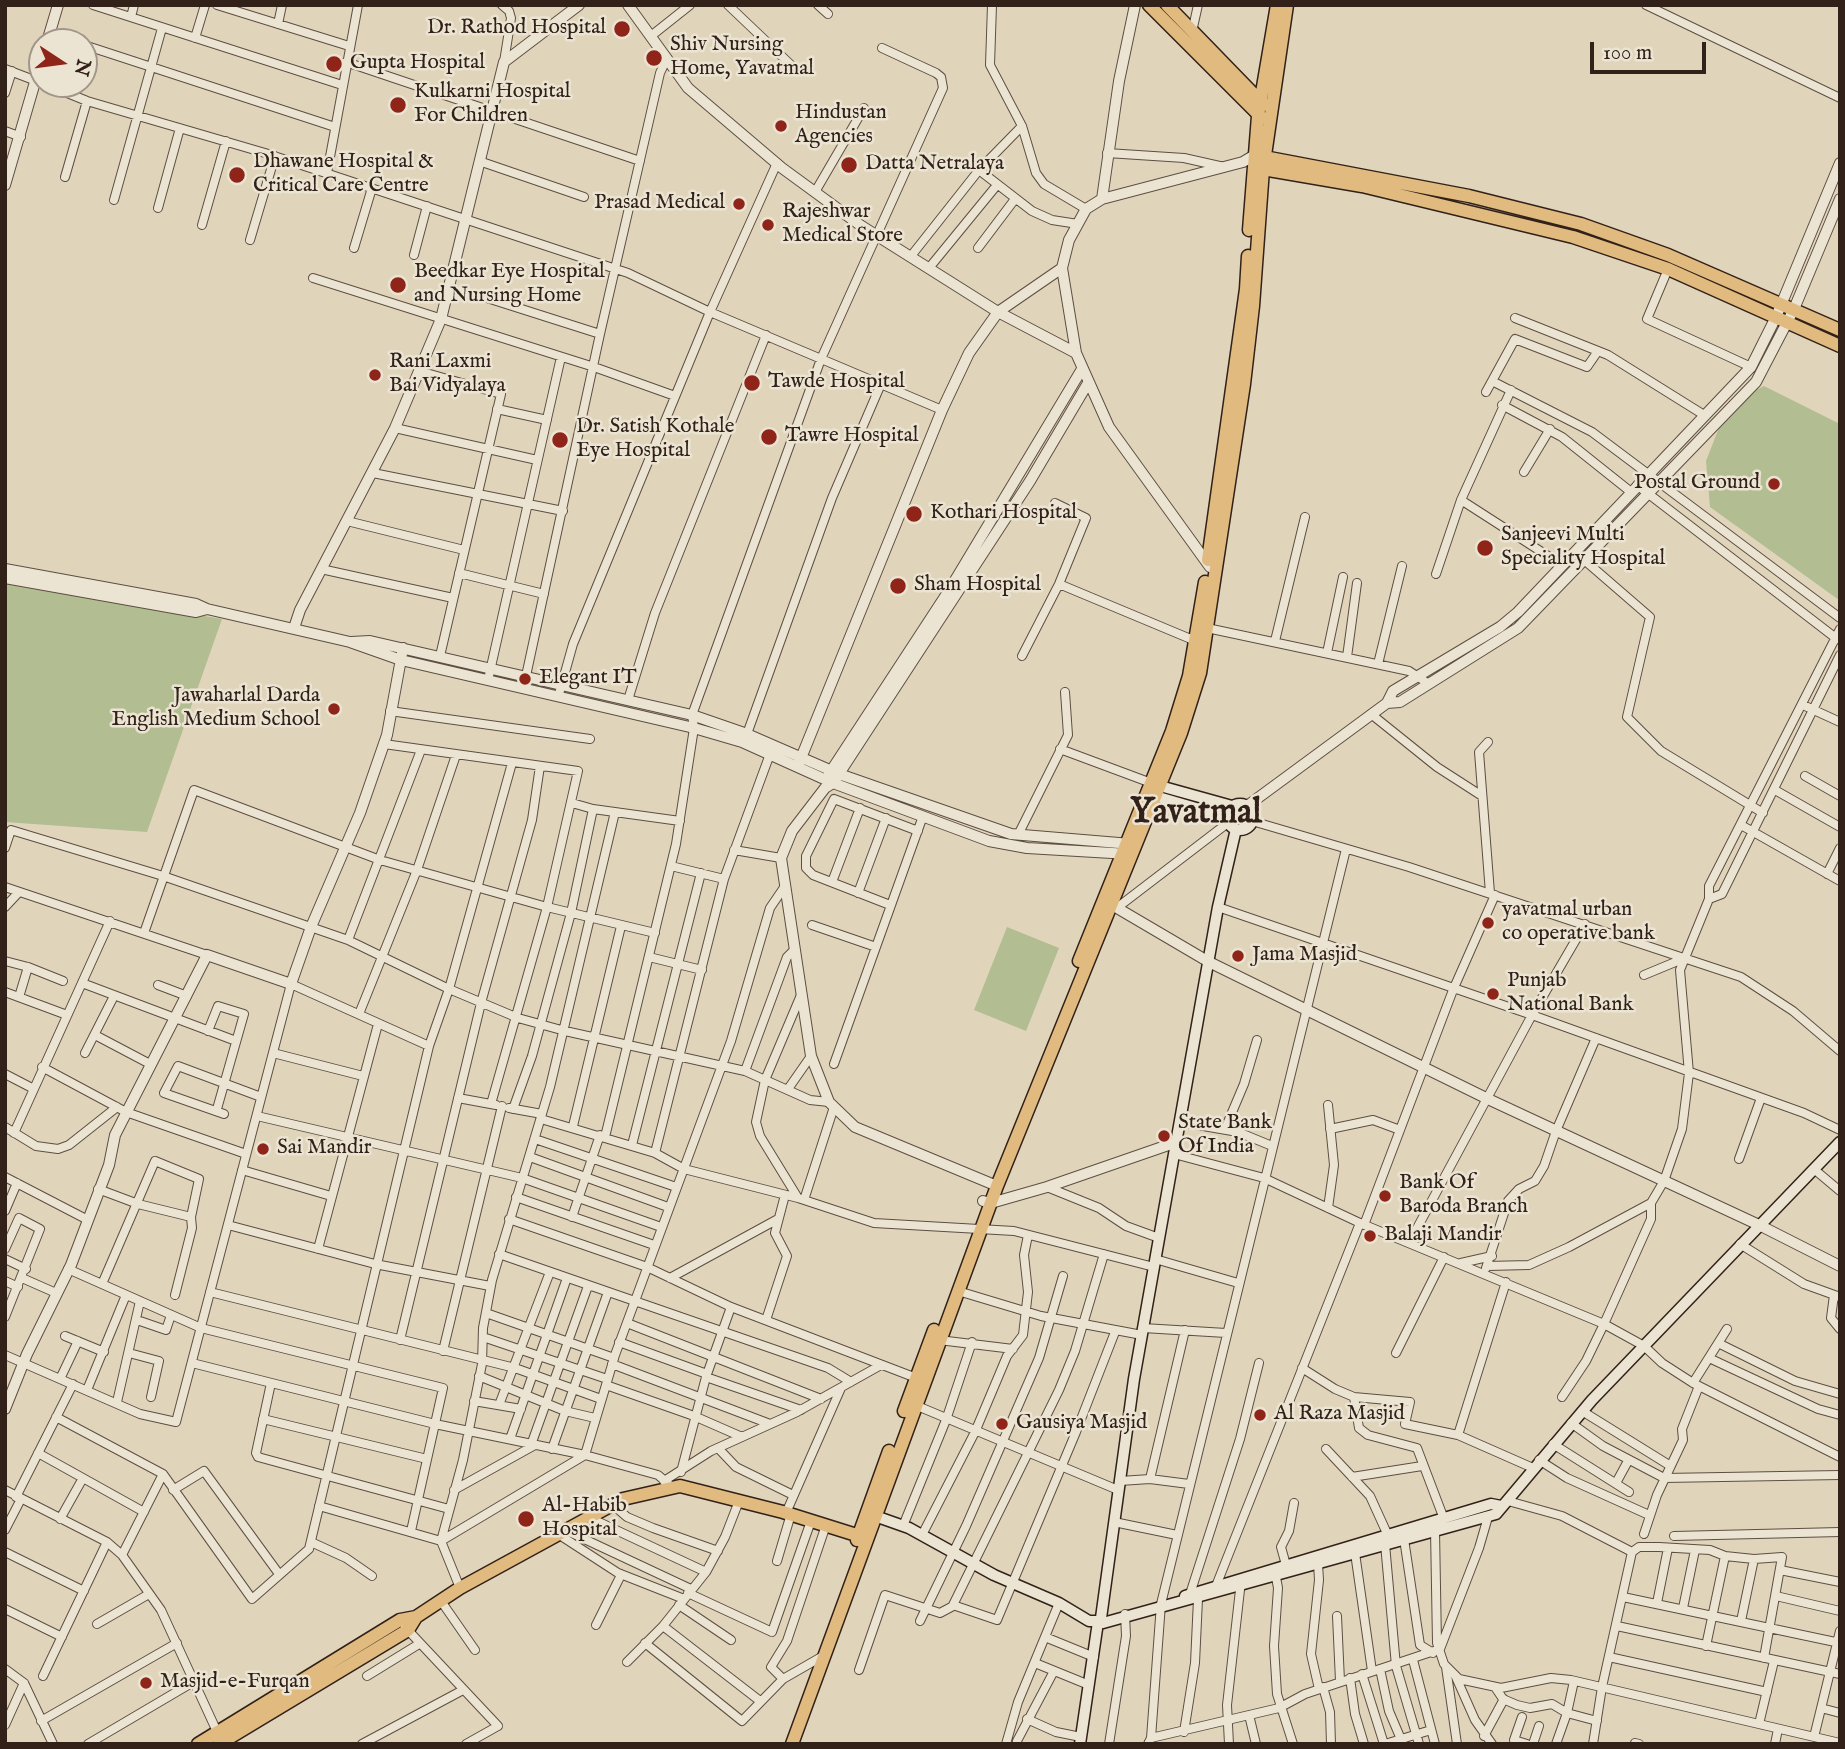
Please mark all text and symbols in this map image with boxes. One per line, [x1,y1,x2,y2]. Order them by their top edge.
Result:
place label: Dr. Rathod Hospital [427,16,606,42]
marker: Dr. Rathod Hospital [612,19,632,39]
north arrow [28,28,98,98]
scale bar [1593,28,1708,72]
place label: Shiv Nursing Home, Yavatmal [670,33,814,83]
text: 100 m [1603,40,1652,67]
marker: Shiv Nursing Home, Yavatmal [644,48,664,68]
place label: Gupta Hospital [350,51,485,77]
marker: Gupta Hospital [324,54,344,74]
text: N [68,57,95,78]
place label: Kulkarni Hospital For Children [414,80,570,130]
marker: Kulkarni Hospital For Children [388,95,408,115]
place label: Hindustan Agencies [795,101,887,151]
marker: Hindustan Agencies [773,118,789,134]
place label: Dhawane Hospital & Critical Care Centre [253,150,434,200]
place label: Datta Netralaya [865,152,1004,178]
marker: Datta Netralaya [839,155,859,175]
marker: Dhawane Hospital & Critical Care Centre [227,165,247,185]
place label: Prasad Medical [594,191,725,217]
marker: Prasad Medical [731,196,747,212]
place label: Rajeshwar Medical Store [782,200,903,250]
marker: Rajeshwar Medical Store [760,217,776,233]
place label: Beedkar Eye Hospital and Nursing Home [414,260,605,310]
marker: Beedkar Eye Hospital and Nursing Home [388,275,408,295]
place label: Rani Laxmi Bai Vidyalaya [389,350,506,400]
marker: Rani Laxmi Bai Vidyalaya [367,367,383,383]
place label: Tawde Hospital [768,370,905,396]
marker: Tawde Hospital [742,373,762,393]
place label: Dr. Satish Kothale Eye Hospital [576,415,734,465]
place label: Tawre Hospital [785,424,919,450]
marker: Tawre Hospital [759,427,779,447]
marker: Dr. Satish Kothale Eye Hospital [550,430,570,450]
place label: Postal Ground [1634,471,1760,497]
marker: Postal Ground [1766,476,1782,492]
place label: Kothari Hospital [930,501,1077,527]
marker: Kothari Hospital [904,504,924,524]
place label: Sanjeevi Multi Speciality Hospital [1501,523,1665,573]
marker: Sanjeevi Multi Speciality Hospital [1475,538,1495,558]
place label: Sham Hospital [914,573,1041,599]
marker: Sham Hospital [888,576,908,596]
place label: Elegant IT [539,666,637,692]
marker: Elegant IT [517,671,533,687]
place label: Jawaharlal Darda English Medium School [112,684,320,734]
marker: Jawaharlal Darda English Medium School [326,701,342,717]
district label: Yavatmal [1130,794,1262,836]
place label: yavatmal urban co operative bank [1502,898,1655,948]
marker: yavatmal urban co operative bank [1480,915,1496,931]
place label: Jama Masjid [1252,943,1357,969]
marker: Jama Masjid [1230,948,1246,964]
place label: Punjab National Bank [1507,969,1634,1019]
marker: Punjab National Bank [1485,986,1501,1002]
place label: State Bank Of India [1178,1111,1272,1161]
marker: State Bank Of India [1156,1128,1172,1144]
place label: Sai Mandir [277,1136,372,1162]
marker: Sai Mandir [255,1141,271,1157]
place label: Bank Of Baroda Branch [1399,1171,1528,1221]
marker: Bank Of Baroda Branch [1377,1188,1393,1204]
place label: Balaji Mandir [1384,1223,1502,1249]
marker: Balaji Mandir [1362,1228,1378,1244]
place label: Al Raza Masjid [1274,1402,1405,1428]
marker: Al Raza Masjid [1252,1407,1268,1423]
place label: Gausiya Masjid [1016,1411,1147,1437]
marker: Gausiya Masjid [994,1416,1010,1432]
place label: Al-Habib Hospital [542,1494,627,1544]
marker: Al-Habib Hospital [516,1509,536,1529]
place label: Masjid-e-Furqan [160,1670,310,1696]
marker: Masjid-e-Furqan [138,1675,154,1691]

